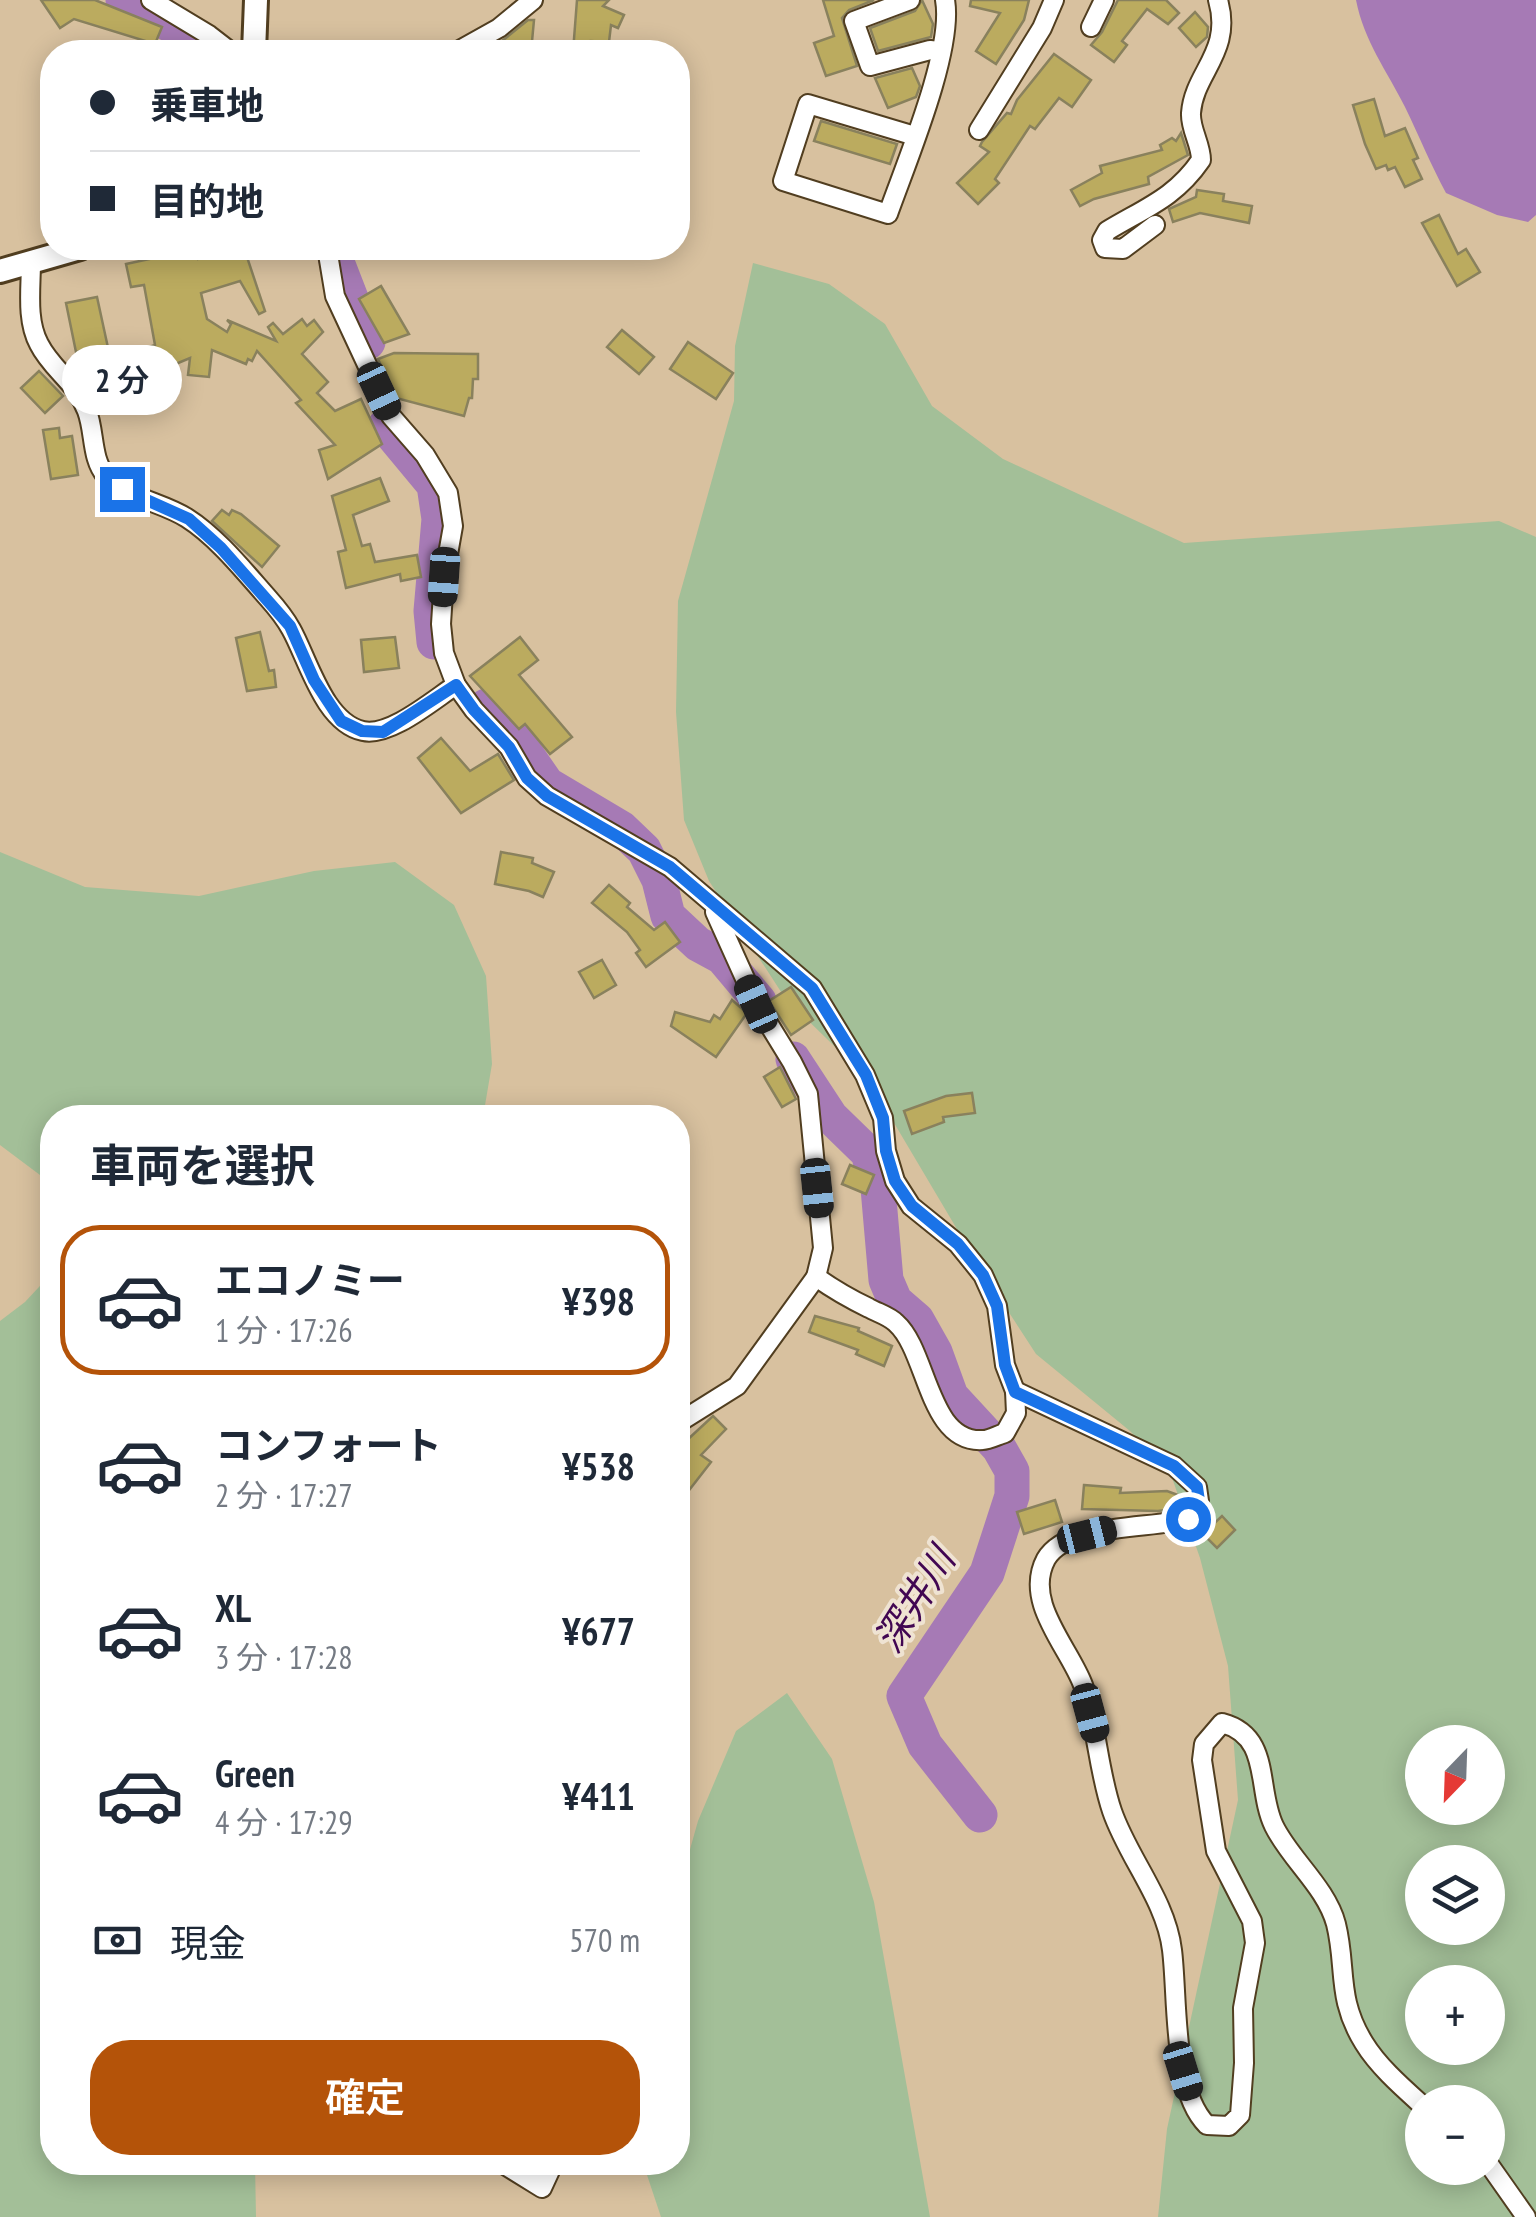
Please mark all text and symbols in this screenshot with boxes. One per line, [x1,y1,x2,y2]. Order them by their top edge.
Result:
text: 乗車地 [150,80,264,129]
text: 目的地 [150,176,264,225]
callout: 2 分 [62,344,182,414]
car [353,357,405,425]
text: 2 分 [95,359,149,401]
route end [100,467,145,512]
car [427,546,461,608]
car [730,970,782,1038]
text: 車両を選択 [90,1136,315,1194]
car [799,1157,835,1219]
icon: car [95,1255,185,1345]
text: エコノミー [215,1255,405,1304]
text: ¥398 [562,1276,635,1325]
text: 1 分 · 17:26 [215,1309,353,1351]
icon: car [95,1420,185,1510]
text: コンフォート [215,1420,442,1469]
text: ¥538 [562,1441,635,1490]
text: 2 分 · 17:27 [215,1474,353,1516]
route start [1166,1497,1211,1542]
car [1054,1513,1120,1557]
water label: 深井川 [863,1534,967,1661]
text: XL [215,1583,251,1632]
icon: car [95,1585,185,1675]
text: ¥677 [562,1606,635,1655]
text: 3 分 · 17:28 [215,1636,353,1678]
car [1068,1680,1112,1746]
north arrow [1405,1725,1505,1825]
map controls [1405,1725,1505,2185]
text: Green [215,1748,295,1797]
icon: car [95,1750,185,1840]
text: ¥411 [562,1771,635,1820]
text: 4 分 · 17:29 [215,1801,353,1843]
button: layers [1405,1845,1505,1945]
icon: cash [90,1913,145,1968]
text: 現金 [170,1918,246,1967]
text: 570 m [569,1919,640,1961]
button: + [1405,1965,1505,2065]
car [1160,2038,1206,2104]
button: 確定 [90,2040,640,2155]
button: − [1405,2085,1505,2185]

